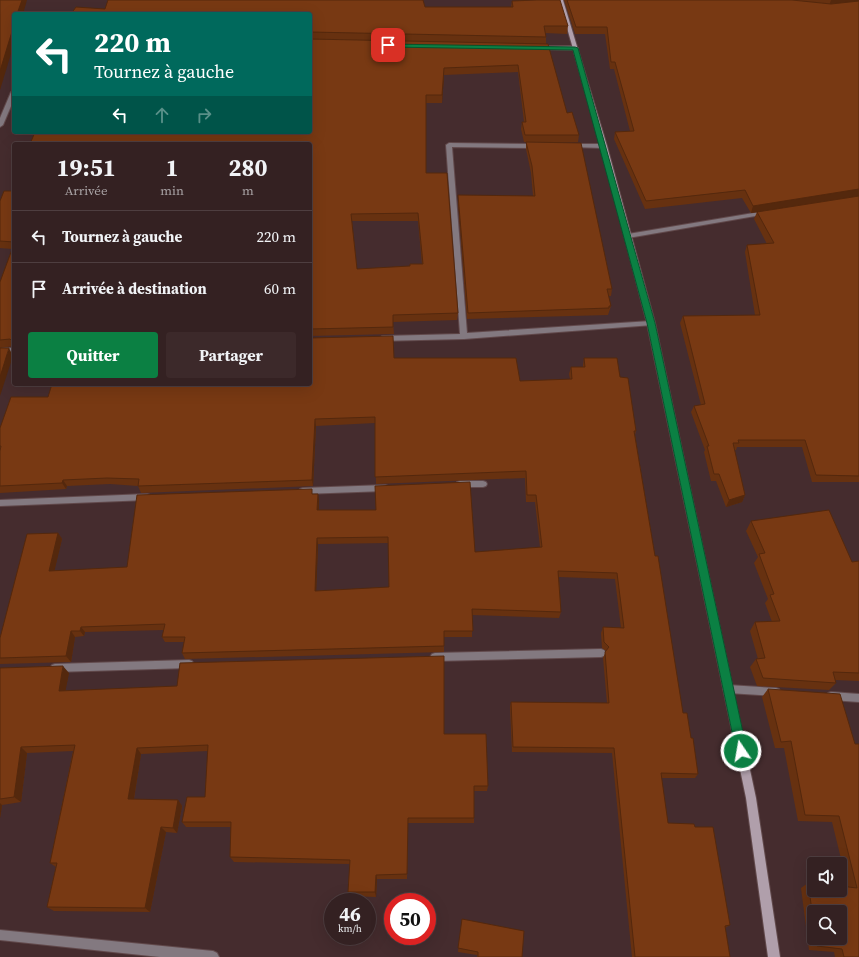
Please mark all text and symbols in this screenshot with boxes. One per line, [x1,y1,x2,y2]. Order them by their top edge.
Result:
text: 220 m [94,23,171,61]
icon: left [28,28,80,80]
pin [371,28,405,62]
icon: arrive [377,34,399,56]
text: Tournez à gauche [94,59,234,84]
icon: left [109,104,131,126]
icon: ahead [151,104,173,126]
icon: right [193,104,215,126]
text: 19:51 [57,151,116,184]
text: 1 [166,151,179,184]
text: 280 [228,151,267,184]
text: Arrivée [65,182,108,199]
text: min [160,182,184,199]
text: m [242,182,254,199]
icon: left [28,226,50,248]
text: Tournez à gauche [62,226,182,247]
text: 220 m [256,226,296,247]
icon: arrive [28,278,50,300]
text: Arrivée à destination [62,278,207,299]
text: 60 m [264,278,296,299]
button: Quitter [28,332,158,378]
button: Partager [166,332,296,378]
position arrow [720,730,762,772]
map controls [807,857,847,945]
button: sound [807,857,847,897]
speed limit sign: 50 [384,893,436,945]
text: 46 [339,900,361,928]
button: search [807,905,847,945]
text: km/h [338,922,362,935]

